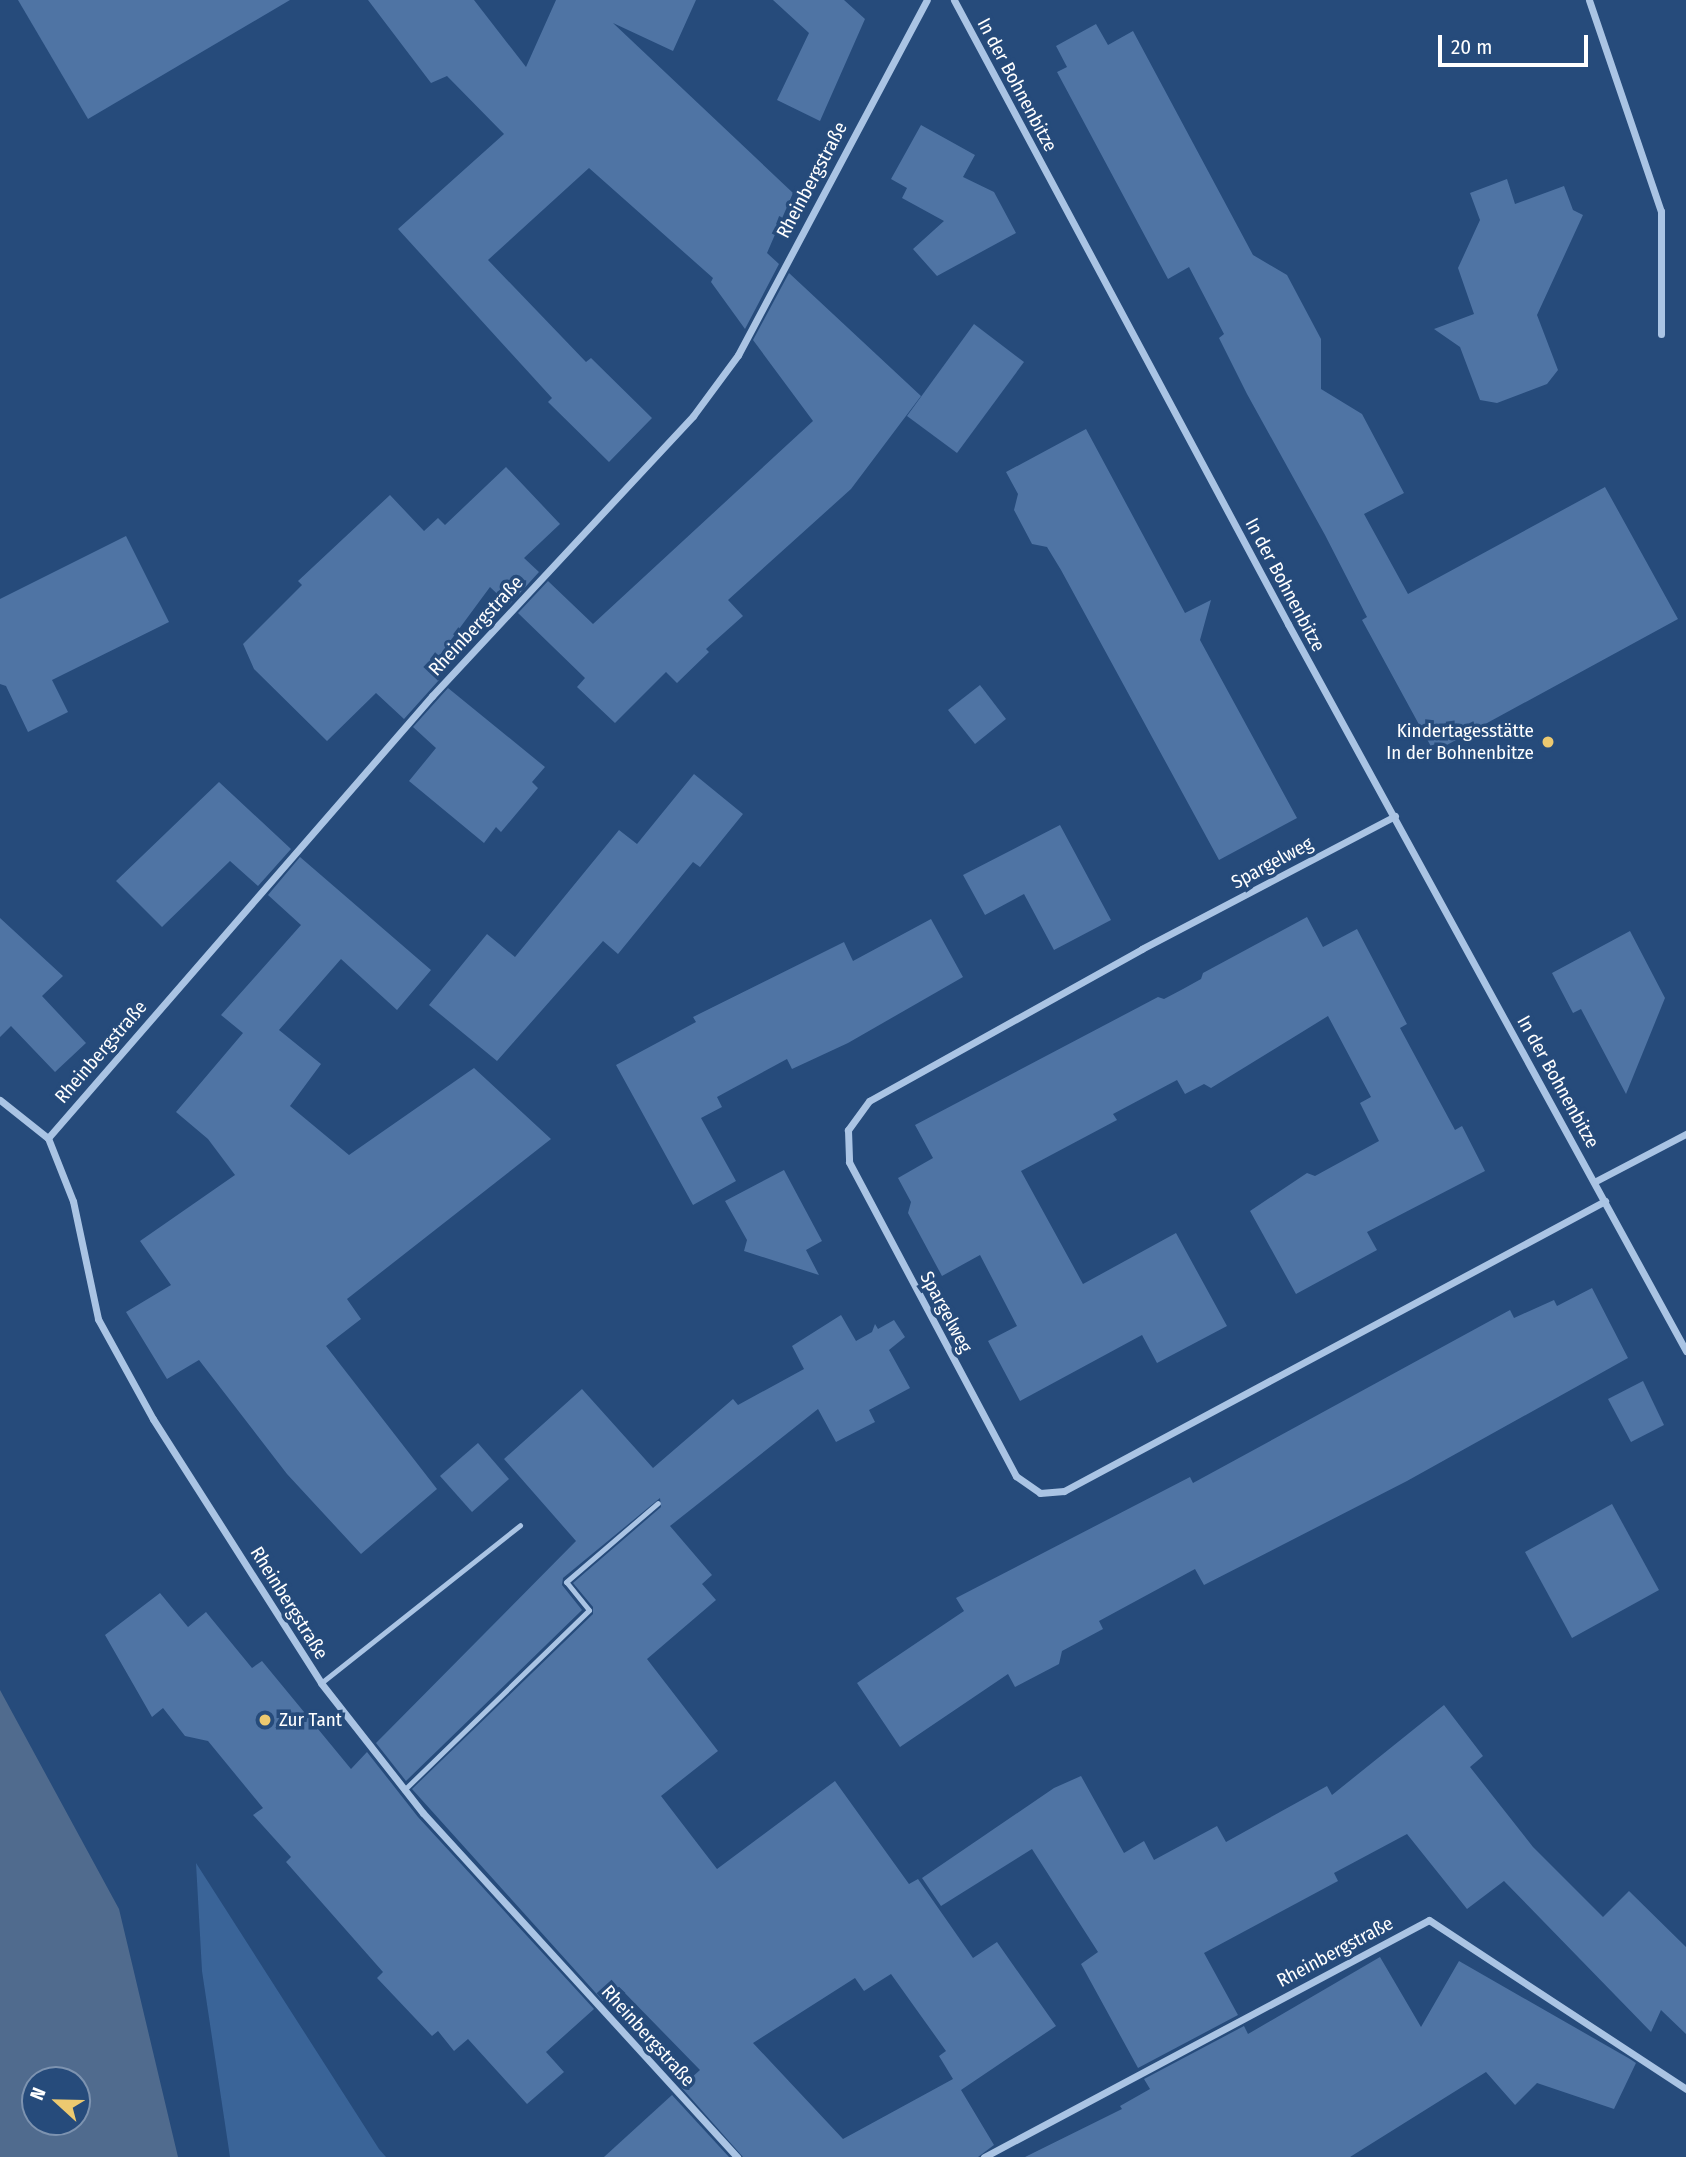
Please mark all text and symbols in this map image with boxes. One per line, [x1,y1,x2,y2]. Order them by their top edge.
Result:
street label: In der Bohnenbitze [972,14,1062,156]
scale bar [1441,21,1592,65]
text: 20 m [1451,34,1492,60]
street label: Rheinbergstraße [772,118,852,242]
street label: In der Bohnenbitze [1240,514,1330,656]
street label: Rheinbergstraße [424,571,528,681]
place label: Kindertagesstätte In der Bohnenbitze [1386,720,1534,764]
marker: Kindertagesstätte In der Bohnenbitze [1540,734,1556,750]
street label: Spargelweg [1227,832,1317,894]
street label: Rheinbergstraße [50,996,152,1108]
street label: In der Bohnenbitze [1512,1012,1604,1152]
street label: Spargelweg [915,1267,977,1357]
street label: Rheinbergstraße [245,1542,333,1664]
place label: Zur Tant [279,1709,342,1731]
marker: Zur Tant [257,1712,273,1728]
street label: Rheinbergstraße [1273,1912,1397,1992]
street label: Rheinbergstraße [597,1981,699,2091]
north arrow [21,2066,91,2136]
text: N [25,2084,51,2103]

